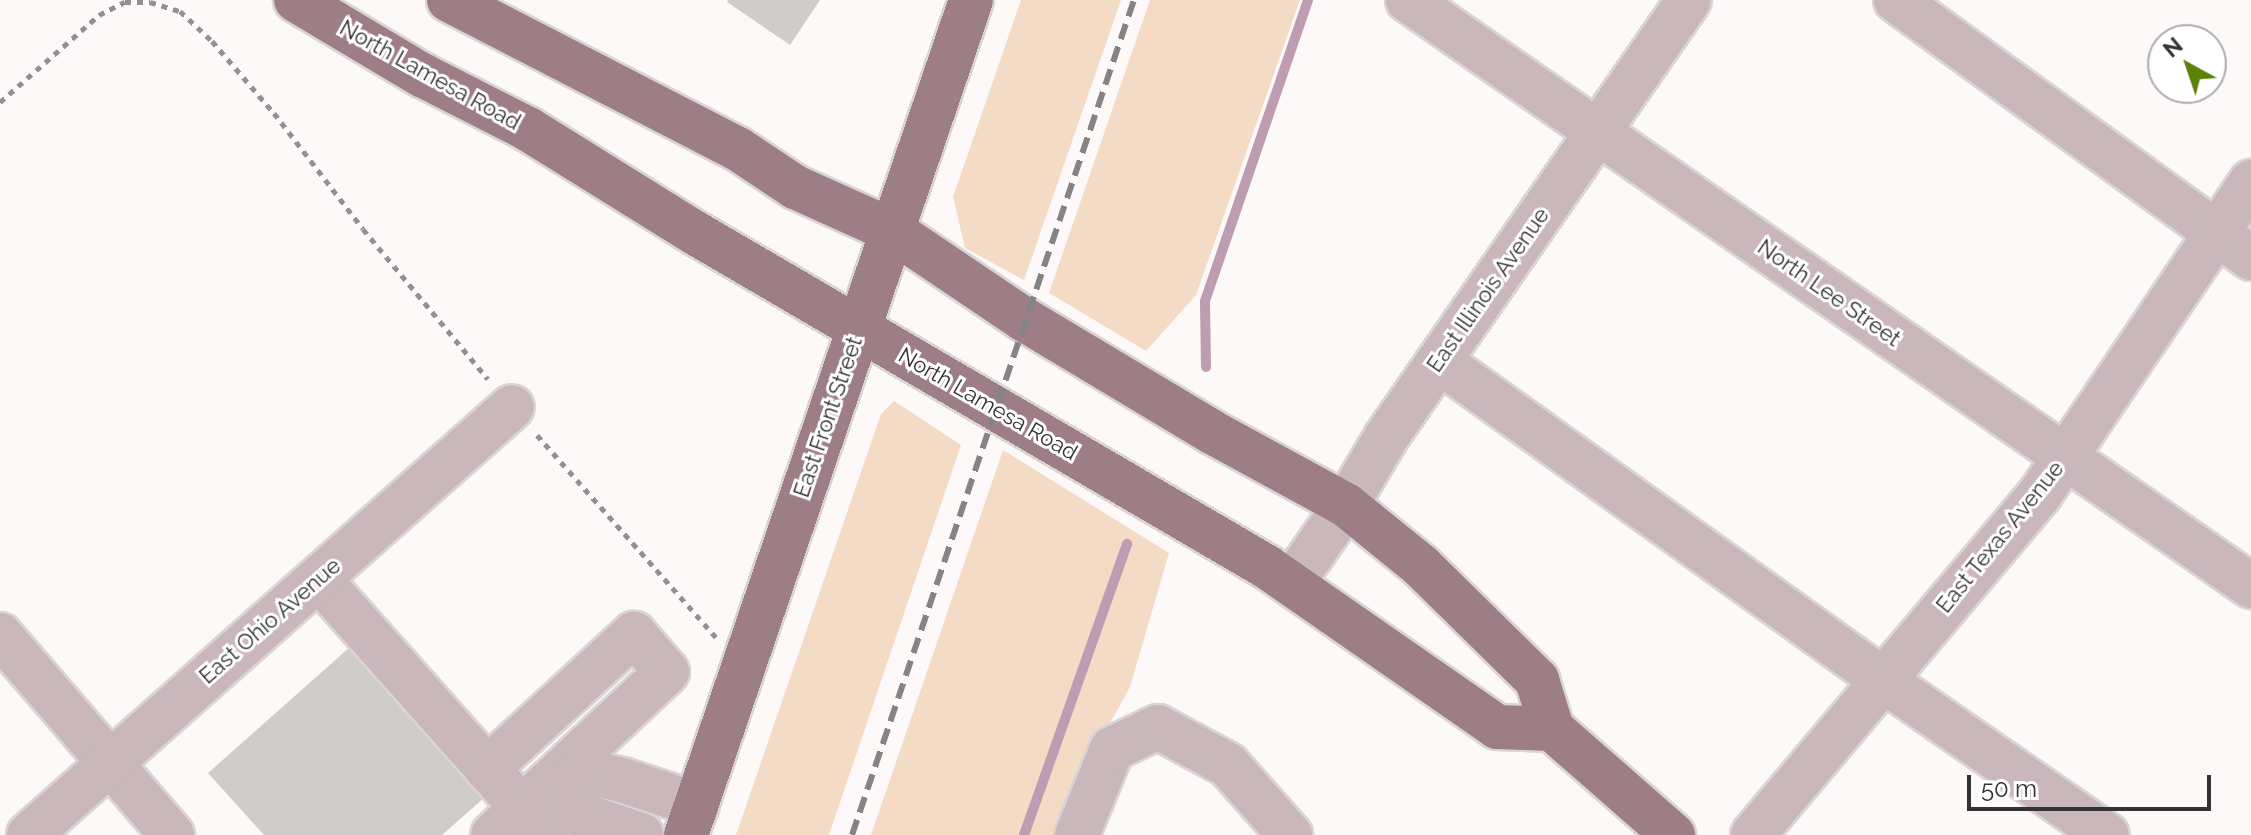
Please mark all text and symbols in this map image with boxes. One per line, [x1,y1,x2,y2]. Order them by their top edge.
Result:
street label: North Lamesa Road [335,14,525,136]
north arrow [2147,24,2227,104]
text: N [2158,32,2188,63]
street label: East Illinois Avenue [1421,202,1555,378]
street label: North Lee Street [1752,234,1906,352]
street label: East Front Street [788,333,868,501]
street label: North Lamesa Road [894,342,1082,466]
street label: East Texas Avenue [1930,455,2070,619]
street label: East Ohio Avenue [194,552,346,690]
scale bar [1971,759,2215,809]
text: 50 m [1981,774,2037,803]

